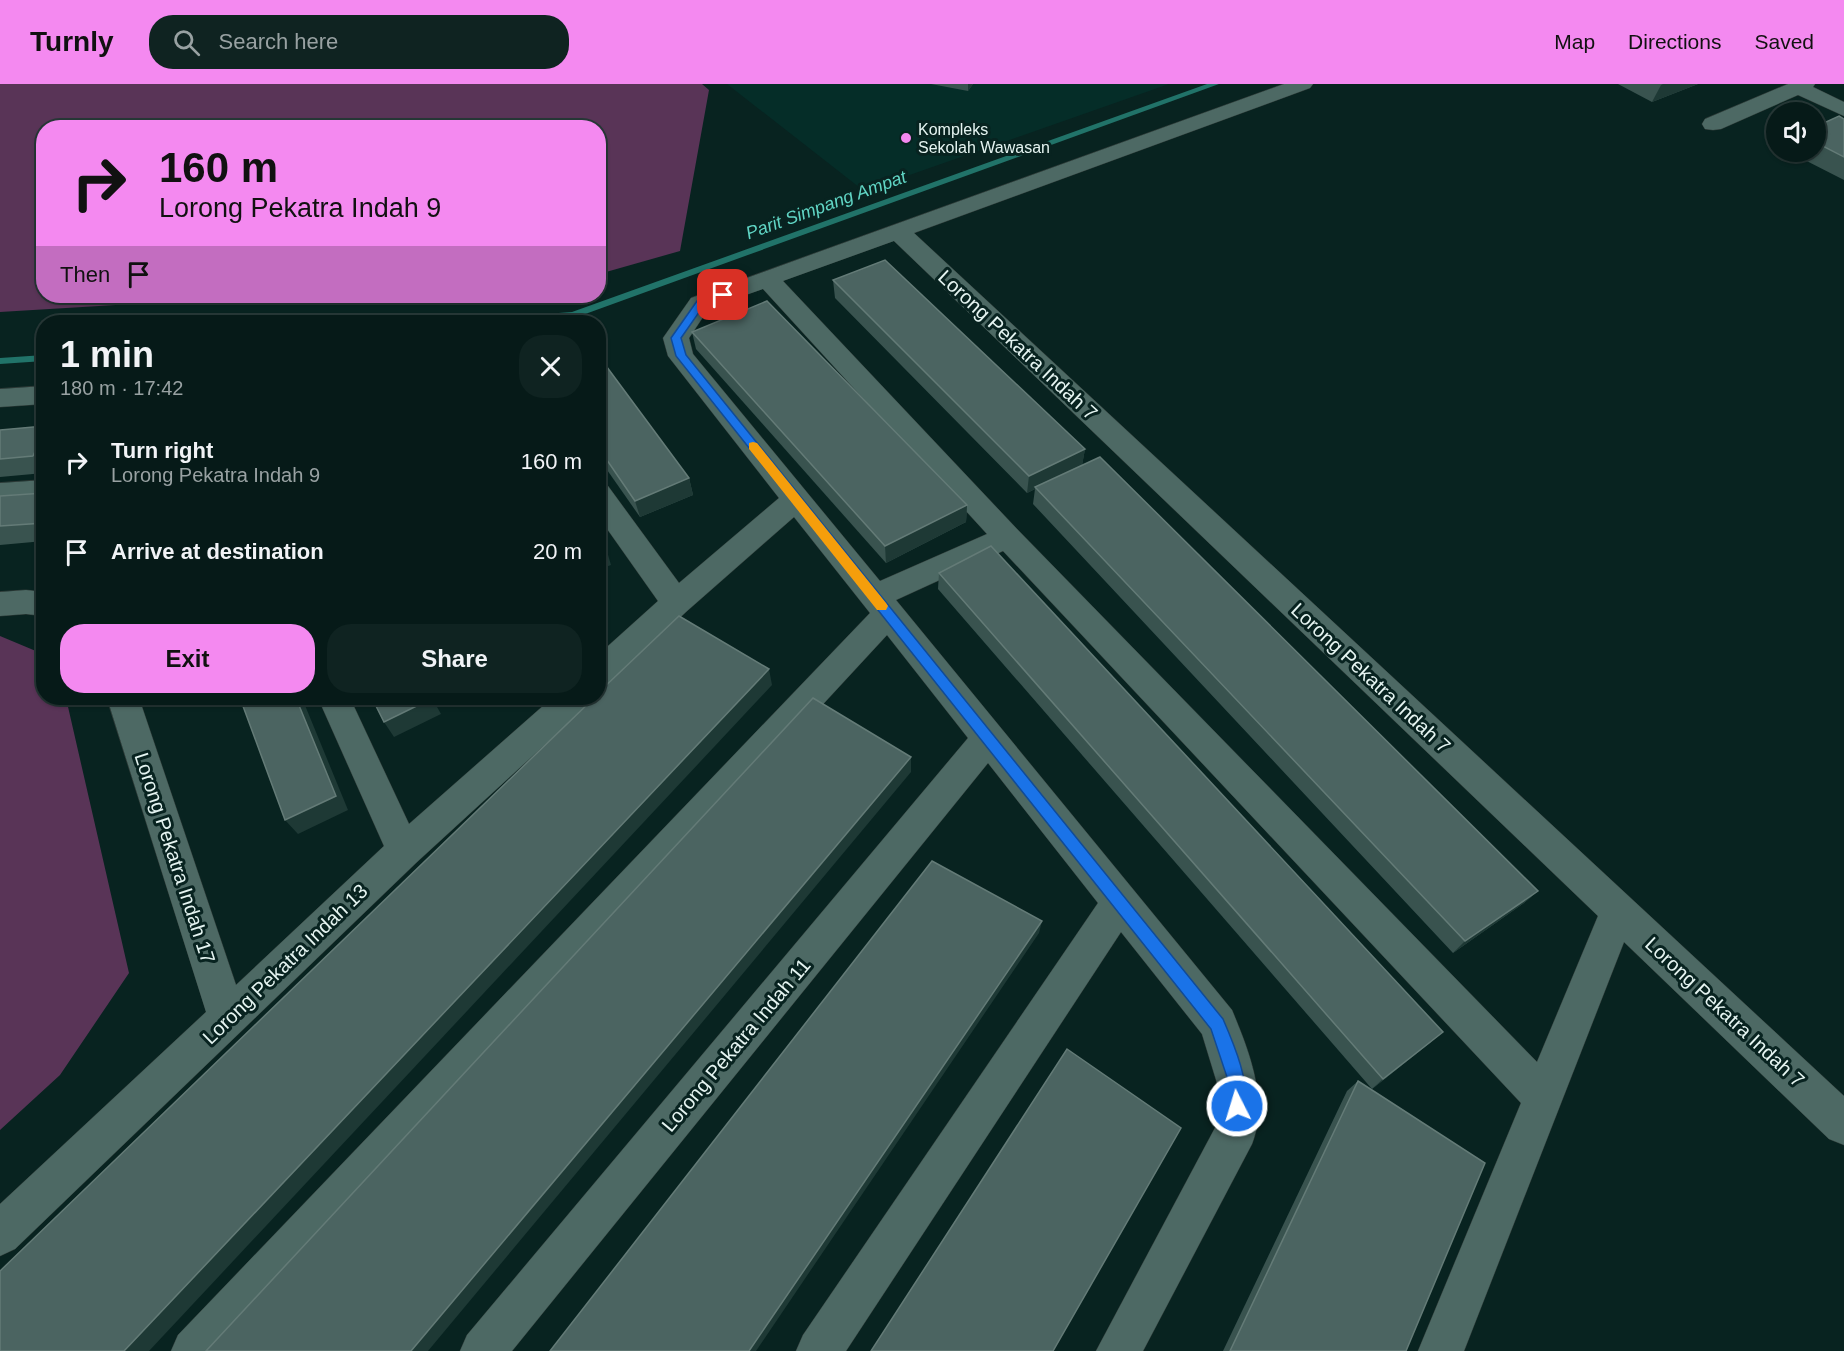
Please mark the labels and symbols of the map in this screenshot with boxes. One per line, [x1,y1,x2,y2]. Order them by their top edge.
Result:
place label: Kompleks Sekolah Wawasan [918,121,1050,156]
marker: Kompleks Sekolah Wawasan [899,131,913,145]
water label: Parit Simpang Ampat [743,166,910,243]
street label: Lorong Pekatra Indah 7 [934,266,1102,424]
pin [697,269,748,320]
street label: Lorong Pekatra Indah 7 [1287,599,1455,757]
street label: Lorong Pekatra Indah 17 [131,750,219,966]
street label: Lorong Pekatra Indah 13 [198,880,372,1048]
street label: Lorong Pekatra Indah 7 [1641,933,1809,1091]
street label: Lorong Pekatra Indah 11 [657,954,815,1136]
position arrow [1205,1074,1269,1138]

